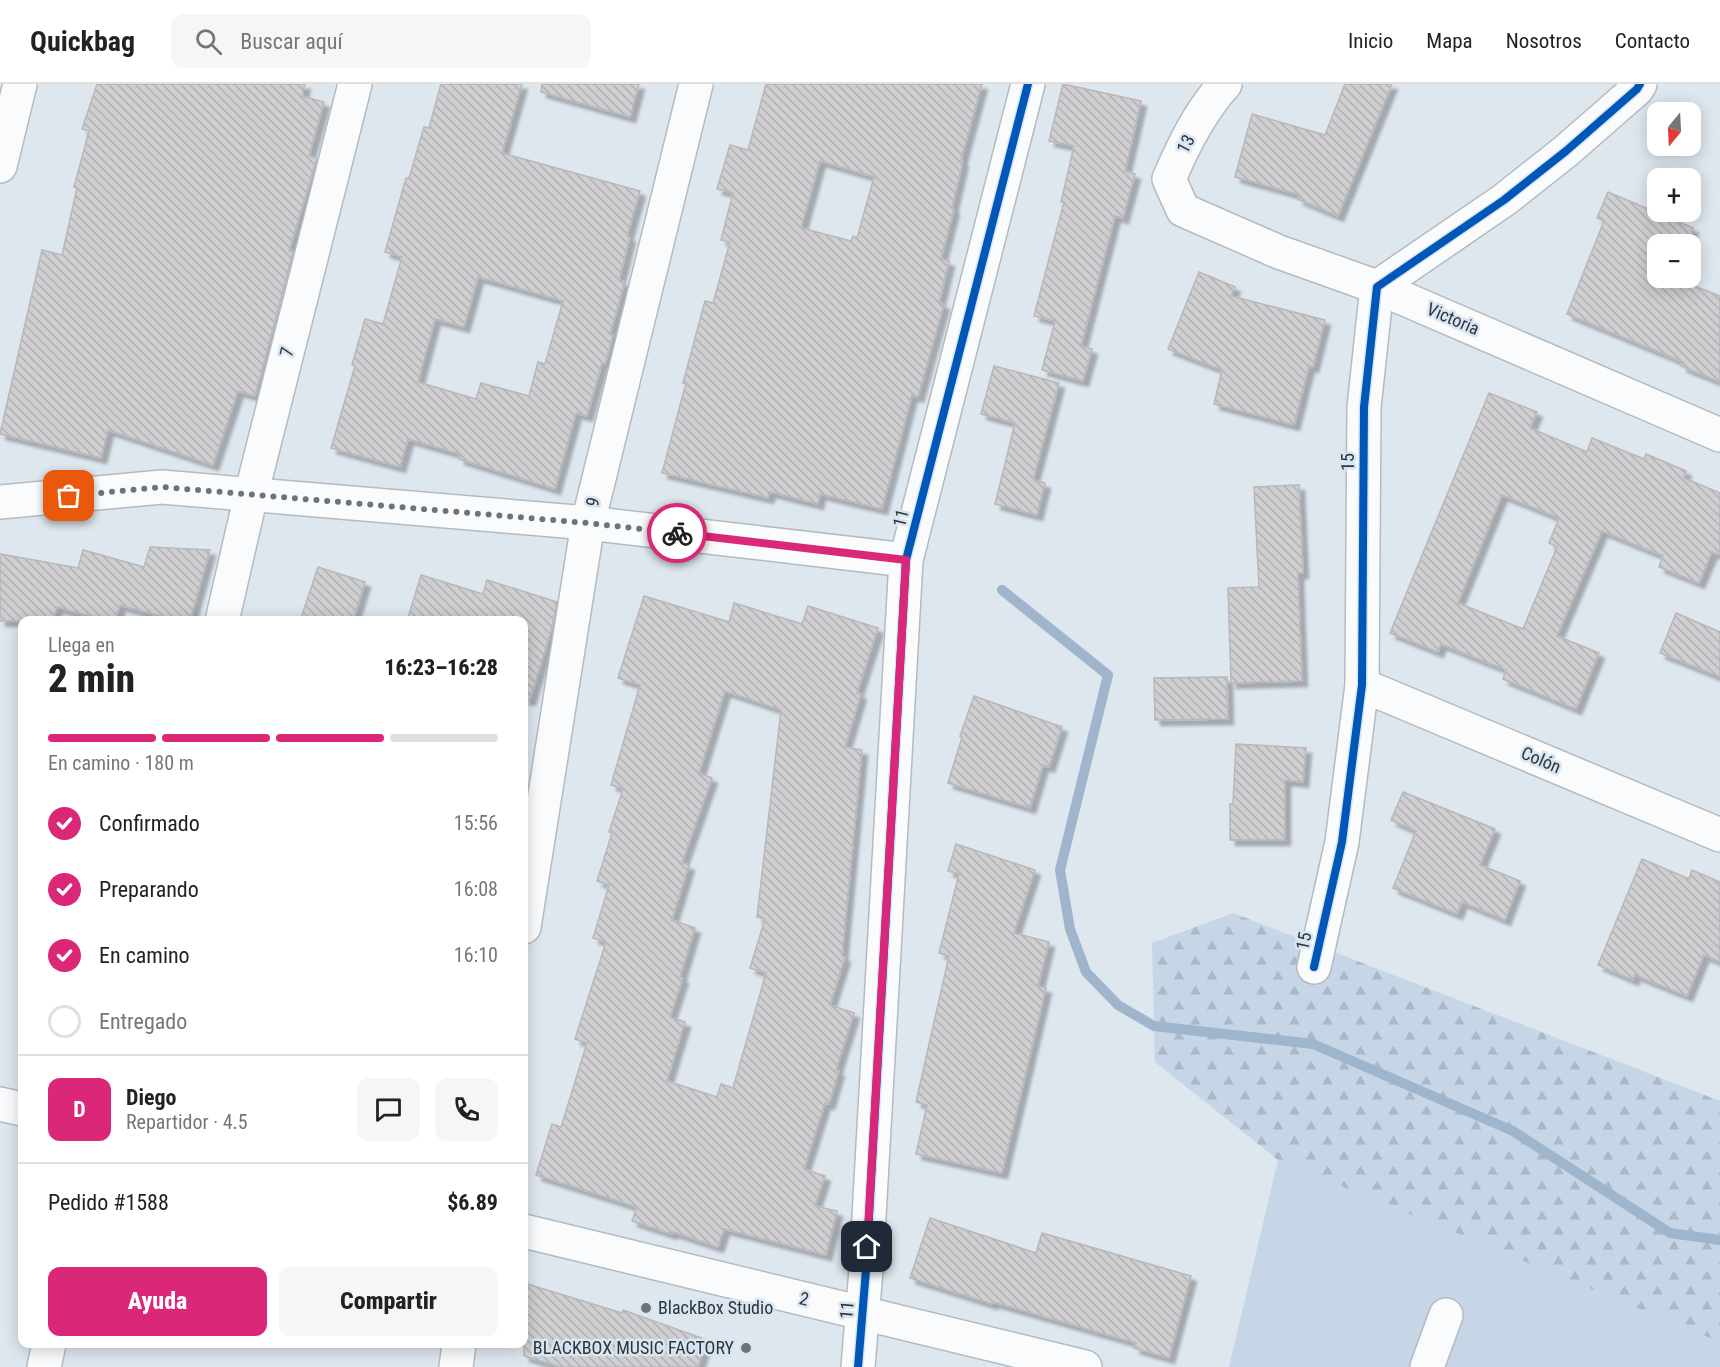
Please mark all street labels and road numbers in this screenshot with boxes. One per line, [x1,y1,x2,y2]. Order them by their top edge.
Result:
street label: 13 [1172,131,1199,157]
street label: Victoria [1424,298,1483,339]
street label: 7 [275,345,298,359]
street label: 15 [1337,453,1358,471]
street label: 9 [581,495,604,509]
street label: 11 [888,507,913,529]
street label: Colón [1518,742,1564,777]
street label: 15 [1291,930,1316,952]
street label: 2 [797,1287,811,1310]
street label: 11 [835,1300,858,1320]

